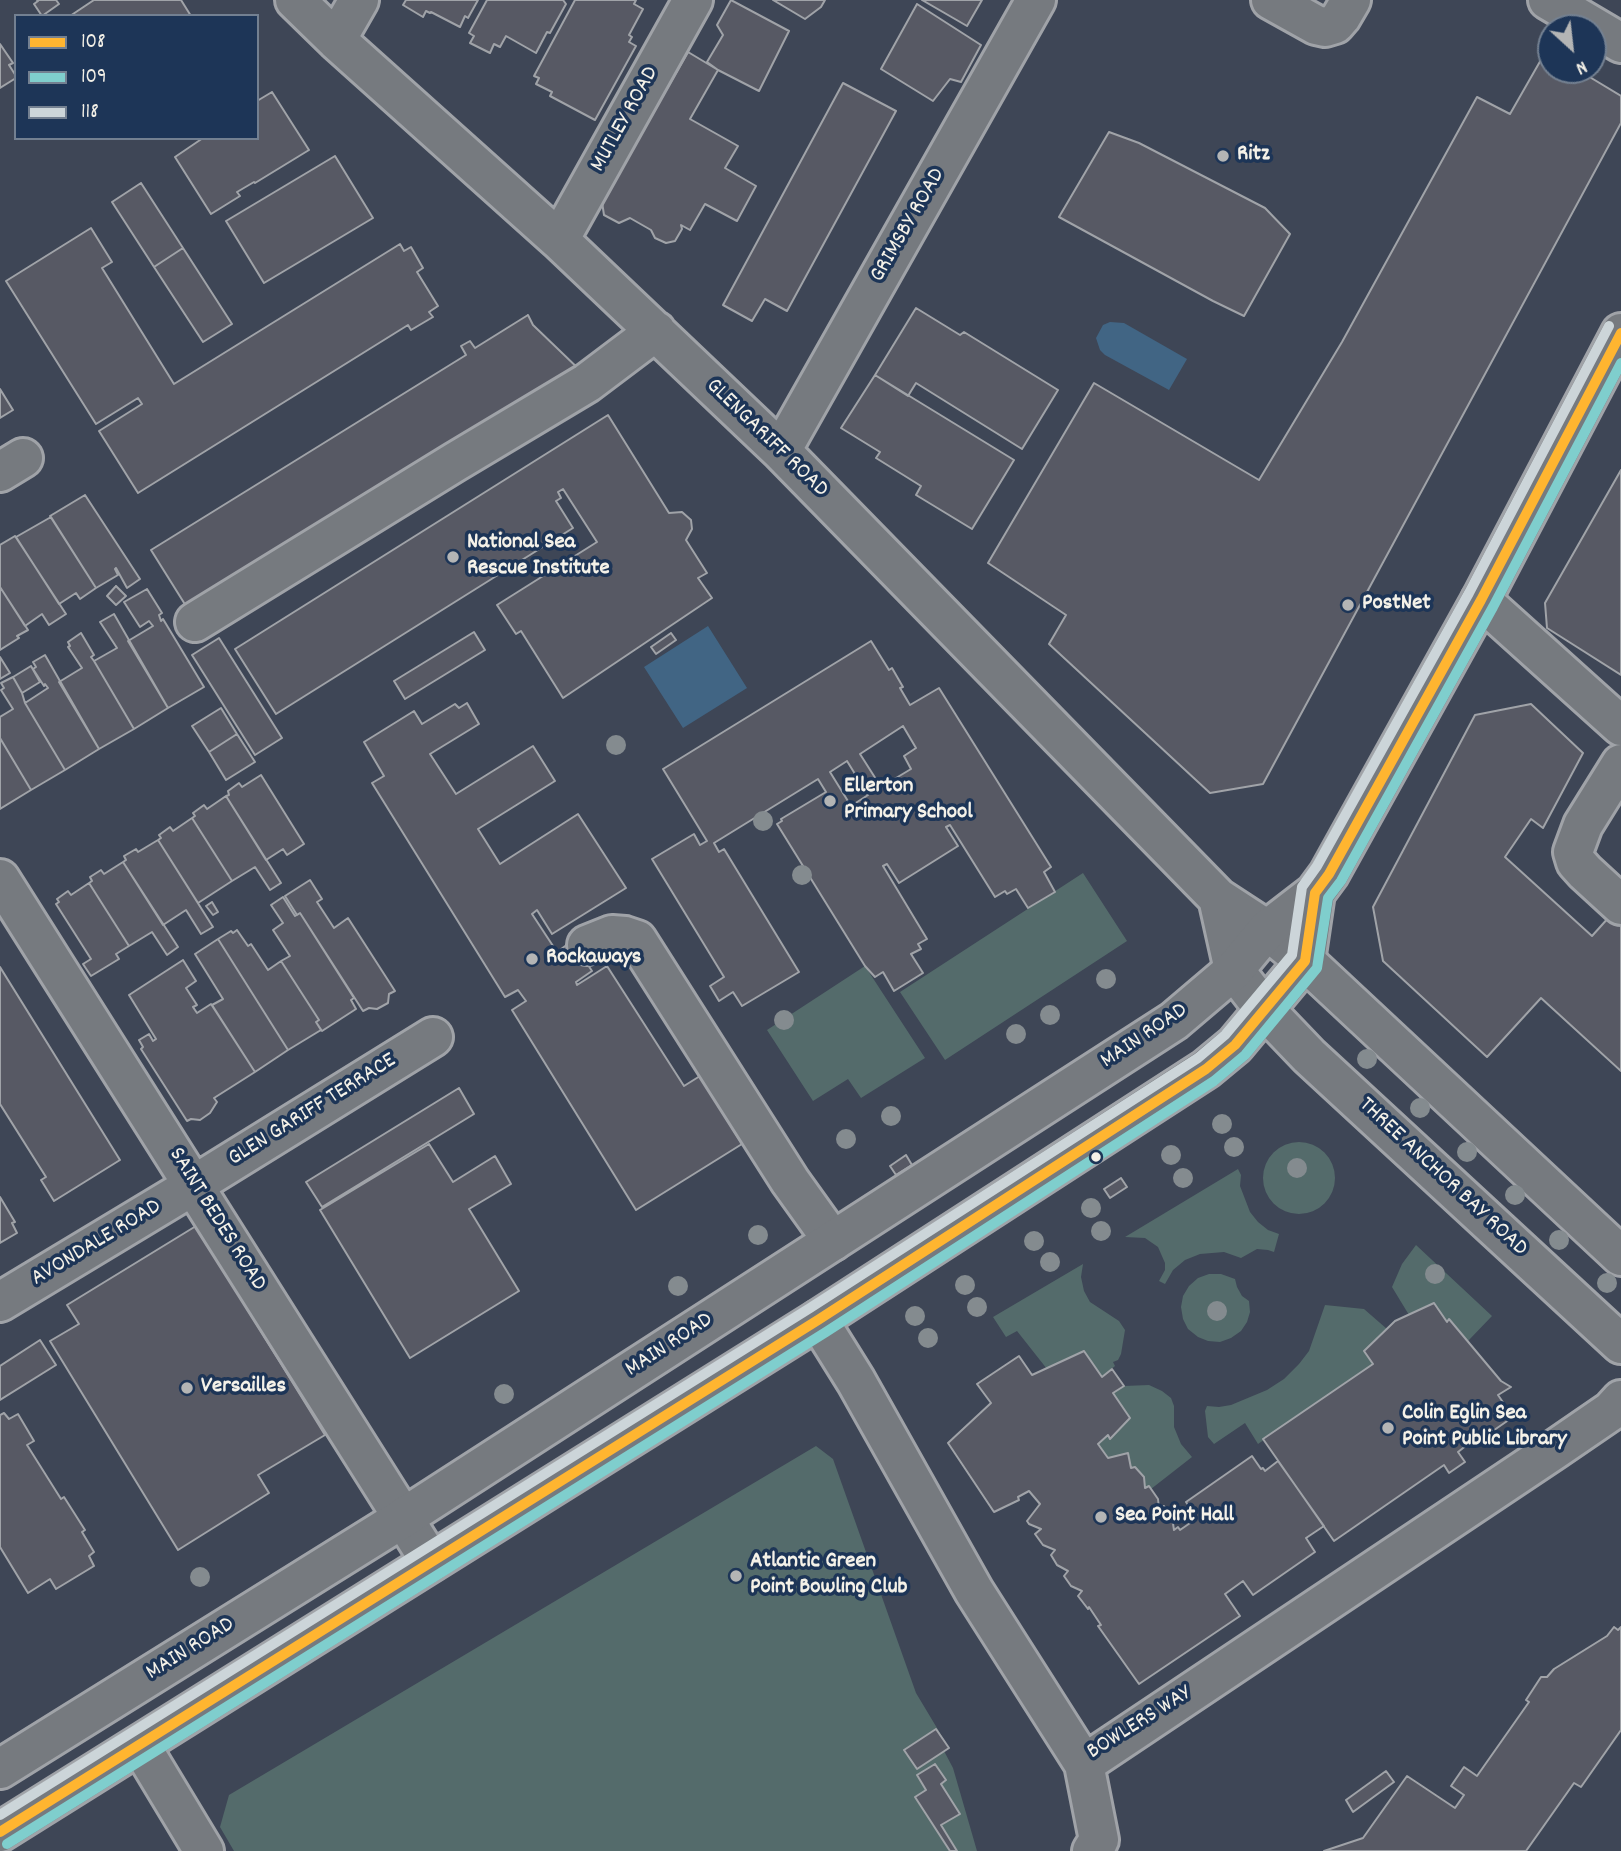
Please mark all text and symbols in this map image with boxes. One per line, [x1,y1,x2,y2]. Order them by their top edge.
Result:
legend [14,14,259,140]
north arrow [1537,14,1607,84]
text: 108 [81,28,105,58]
text: N [1571,52,1591,81]
text: 109 [81,63,107,93]
street label: MUTLEY ROAD [586,63,666,177]
text: 118 [81,98,99,128]
place label: Ritz [1237,142,1270,170]
marker: Ritz [1215,148,1231,164]
street label: GRIMSBY ROAD [865,164,953,288]
street label: GLENGARIFF ROAD [699,374,833,504]
place label: National Sea Rescue Institute [467,530,610,584]
marker: National Sea Rescue Institute [445,549,461,565]
place label: PostNet [1362,591,1431,619]
marker: PostNet [1340,597,1356,613]
place label: Ellerton Primary School [844,774,973,828]
marker: Ellerton Primary School [822,793,838,809]
place label: Rockaways [546,945,641,973]
marker: Rockaways [524,951,540,967]
street label: MAIN ROAD [1096,998,1194,1076]
street label: GLEN GARIFF TERRACE [224,1048,402,1174]
street label: THREE ANCHOR BAY ROAD [1352,1093,1532,1263]
street label: SAINT BEDES ROAD [161,1143,271,1297]
unlabelled marker [1089,1150,1103,1164]
street label: AVONDALE ROAD [27,1194,167,1294]
street label: MAIN ROAD [621,1308,719,1384]
place label: Versailles [201,1374,286,1402]
marker: Versailles [179,1380,195,1396]
place label: Colin Eglin Sea Point Public Library [1402,1401,1567,1455]
marker: Colin Eglin Sea Point Public Library [1380,1420,1396,1436]
place label: Sea Point Hall [1115,1503,1234,1531]
marker: Sea Point Hall [1093,1509,1109,1525]
place label: Atlantic Green Point Bowling Club [750,1549,908,1603]
marker: Atlantic Green Point Bowling Club [728,1568,744,1584]
street label: MAIN ROAD [142,1612,240,1688]
street label: BOWLERS WAY [1083,1681,1197,1767]

